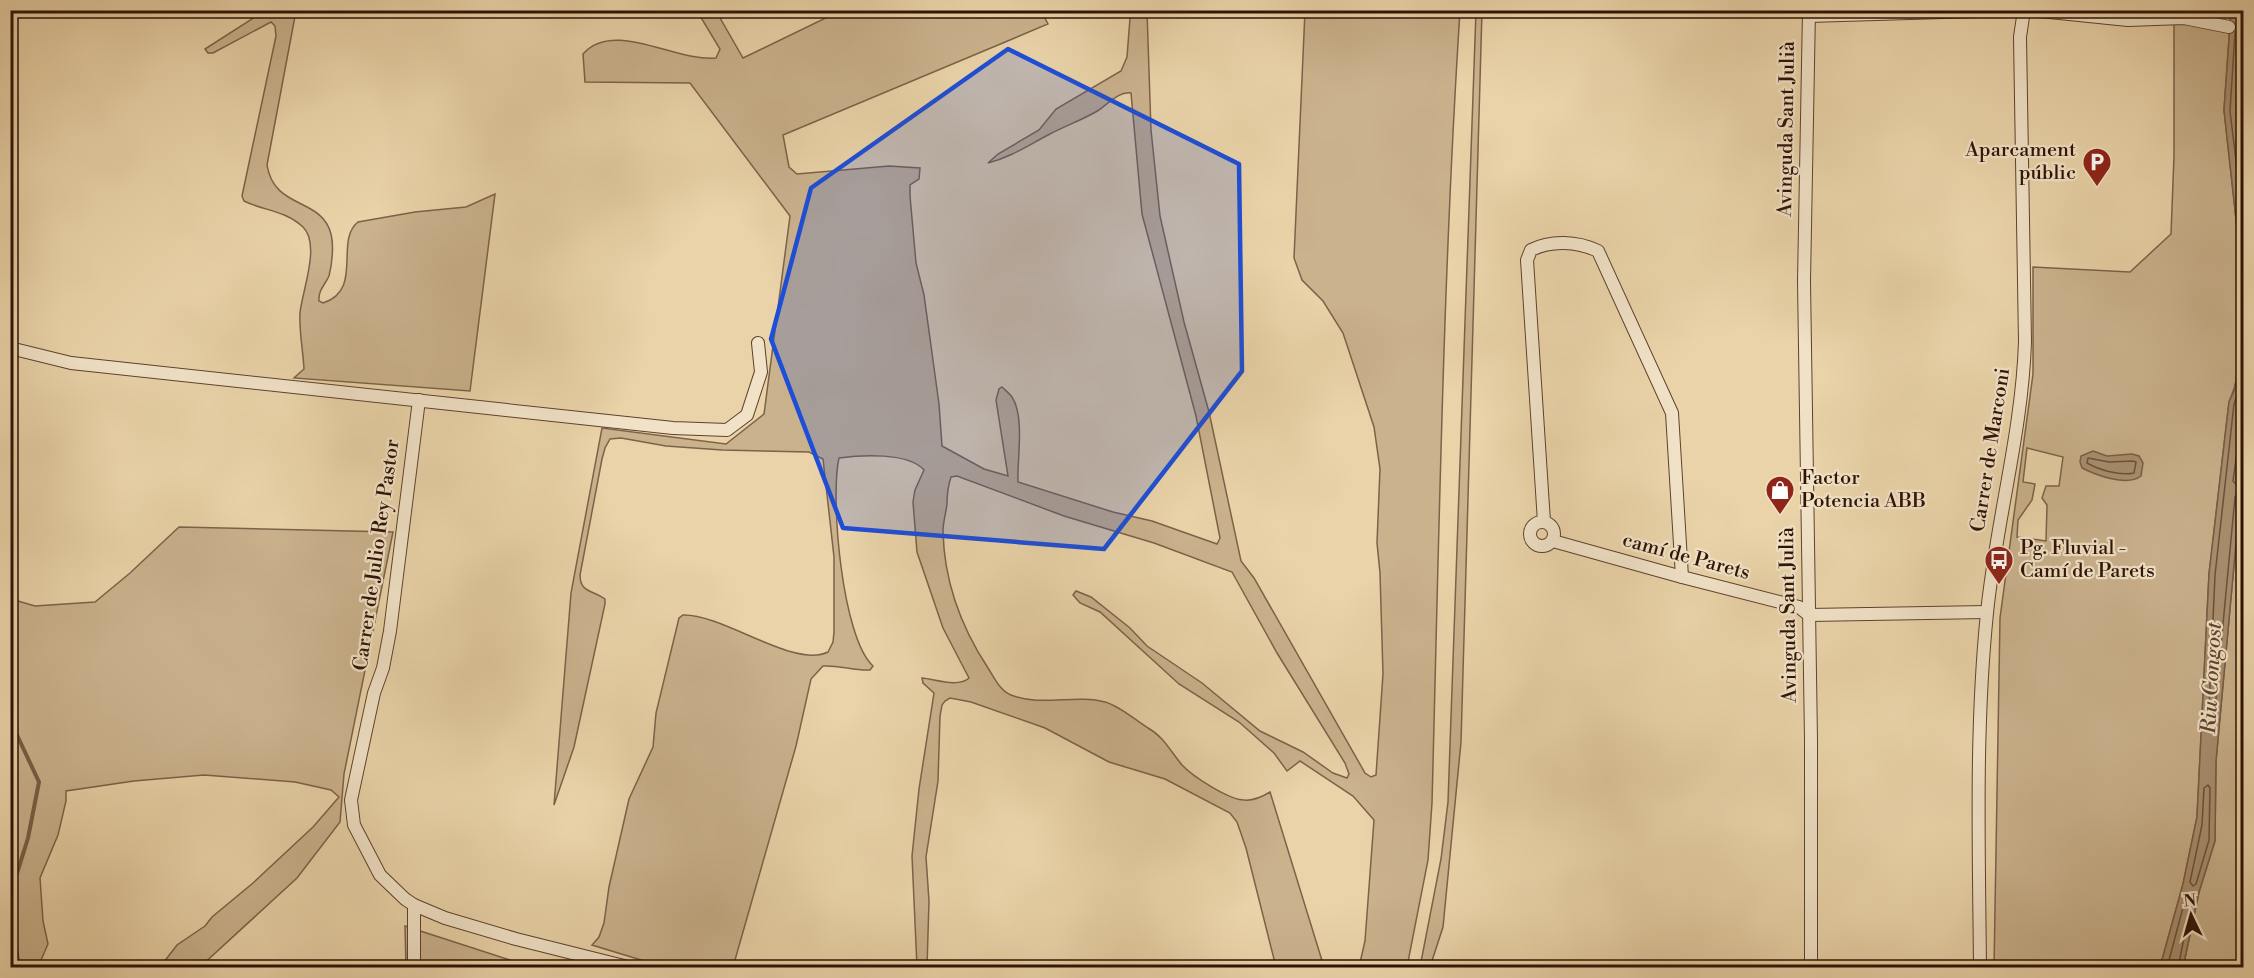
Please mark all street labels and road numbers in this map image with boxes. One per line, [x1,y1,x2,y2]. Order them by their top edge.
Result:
street label: Avinguda Sant Julià [1773,40,1801,218]
street label: Carrer de Marconi [1966,366,2016,534]
street label: Carrer de Julio Rey Pastor [348,437,406,672]
street label: Avinguda Sant Julià [1775,526,1803,704]
street label: camí de Parets [1619,528,1753,586]

